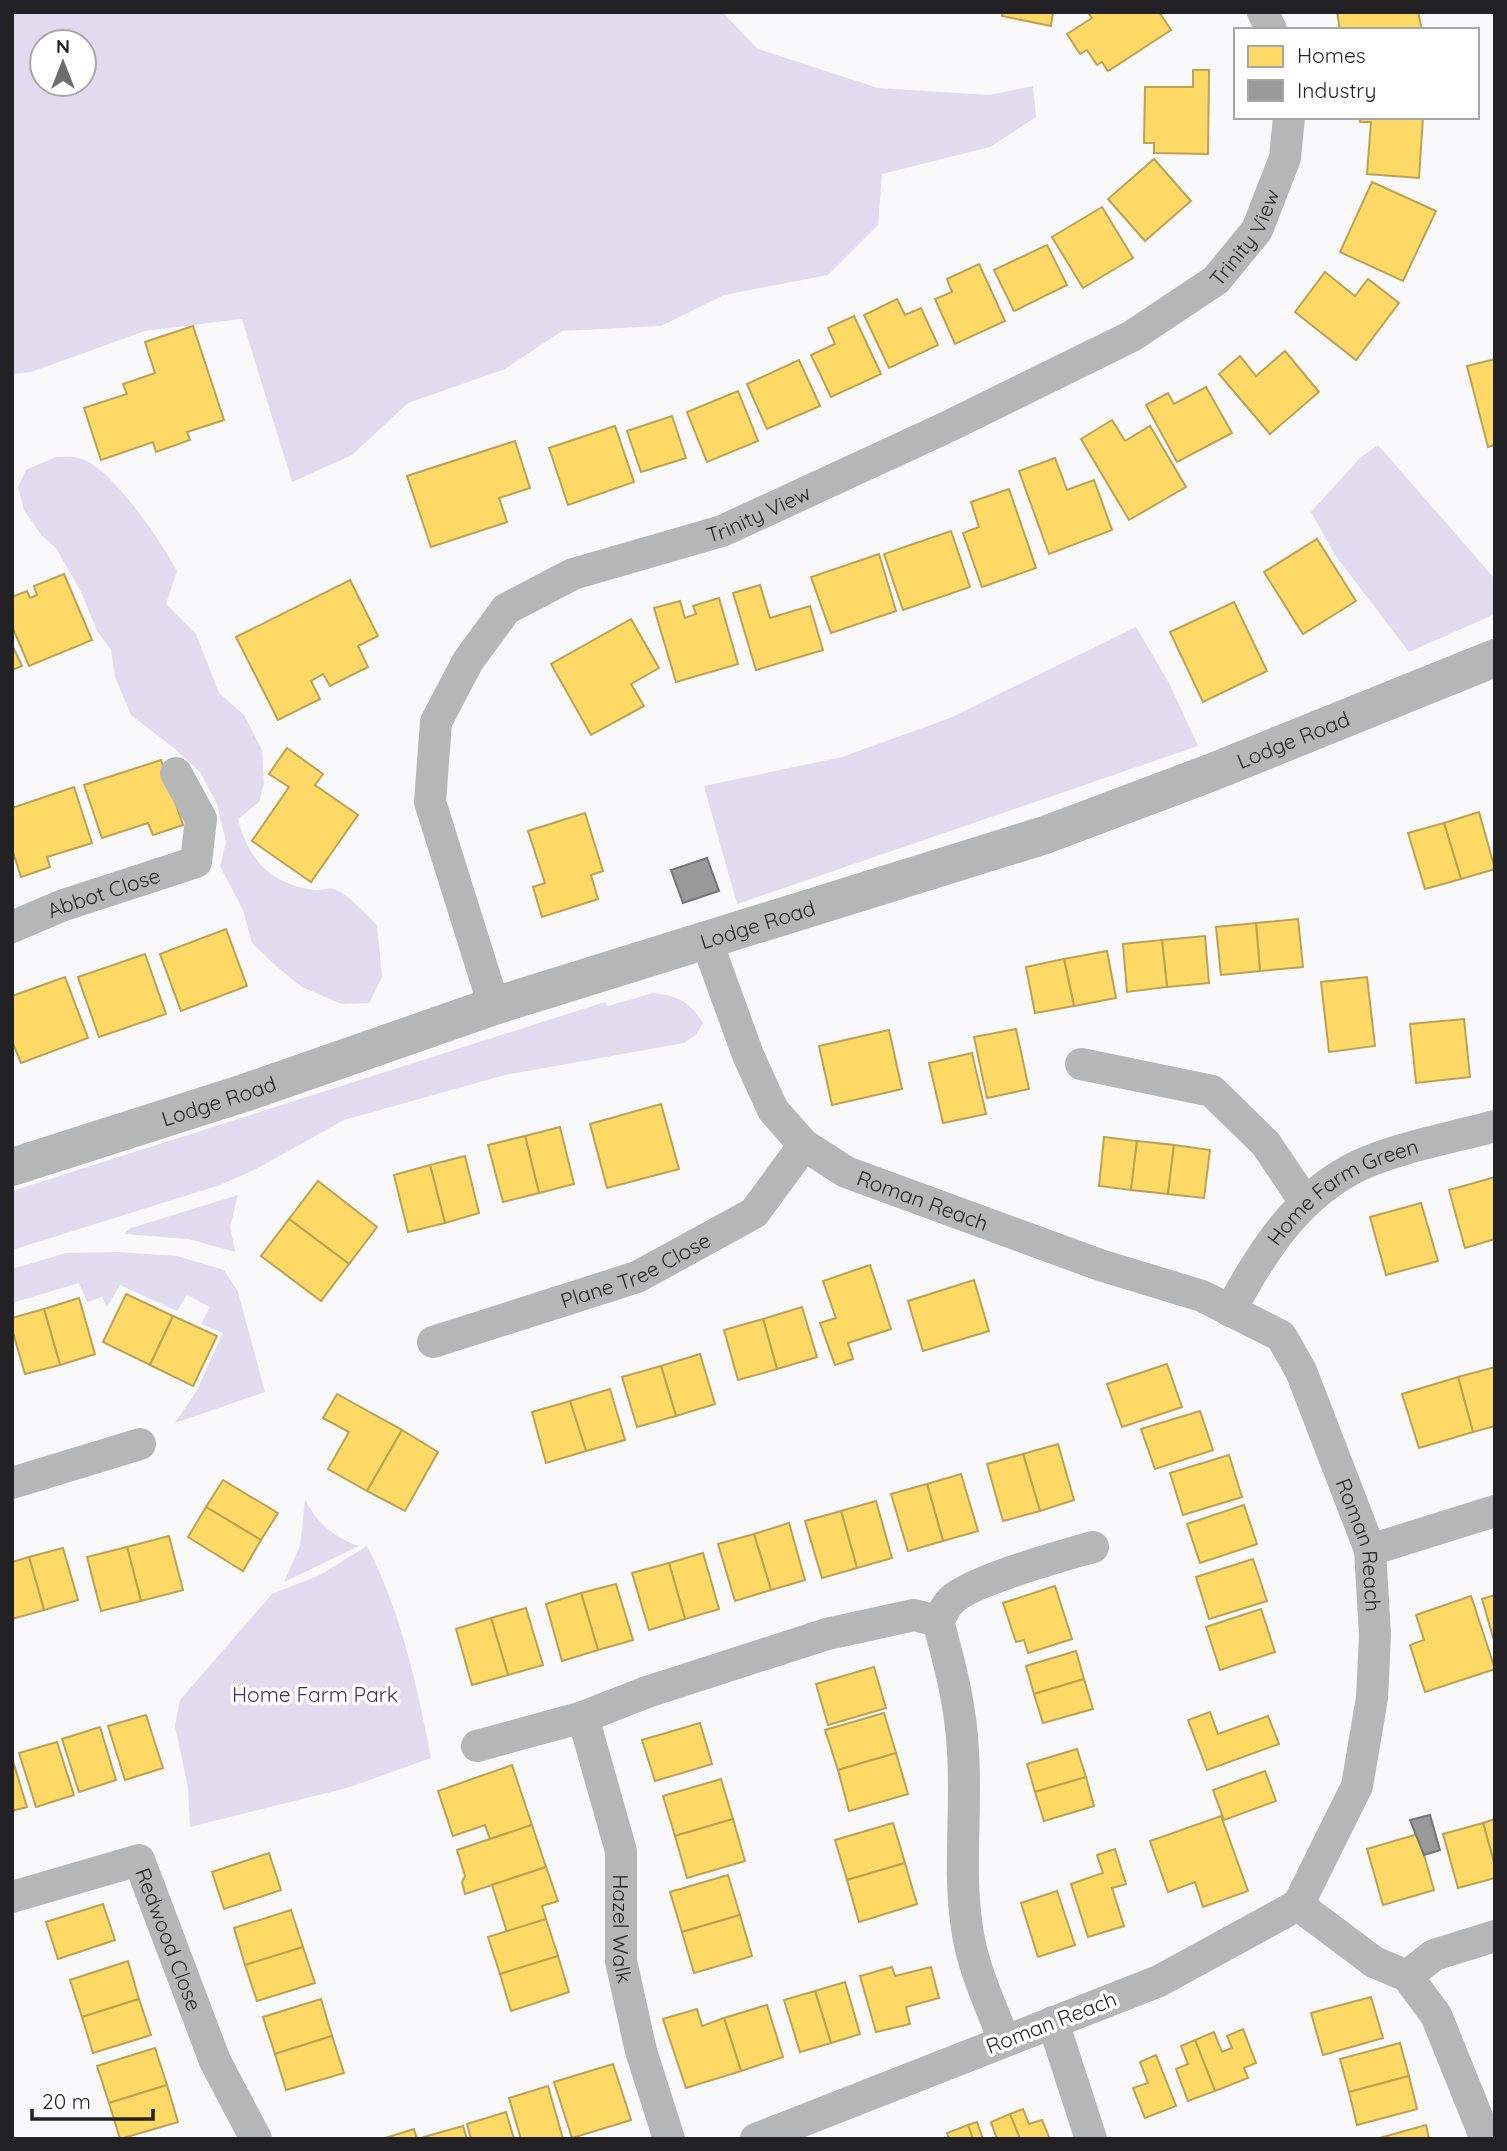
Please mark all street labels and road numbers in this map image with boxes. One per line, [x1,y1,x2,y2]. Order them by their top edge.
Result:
street label: Trinity View [1204,185,1285,291]
street label: Trinity View [703,479,815,548]
street label: Lodge Road [1233,705,1353,774]
street label: Abbot Close [43,862,163,923]
street label: Lodge Road [697,894,818,954]
street label: Lodge Road [158,1070,279,1132]
street label: Home Farm Green [1261,1133,1421,1250]
street label: Roman Reach [853,1164,992,1236]
street label: Plane Tree Close [557,1226,715,1314]
street label: Roman Reach [1331,1474,1387,1613]
street label: Redwood Close [130,1864,208,2014]
street label: Hazel Walk [608,1874,639,1986]
street label: Roman Reach [982,1985,1120,2059]

